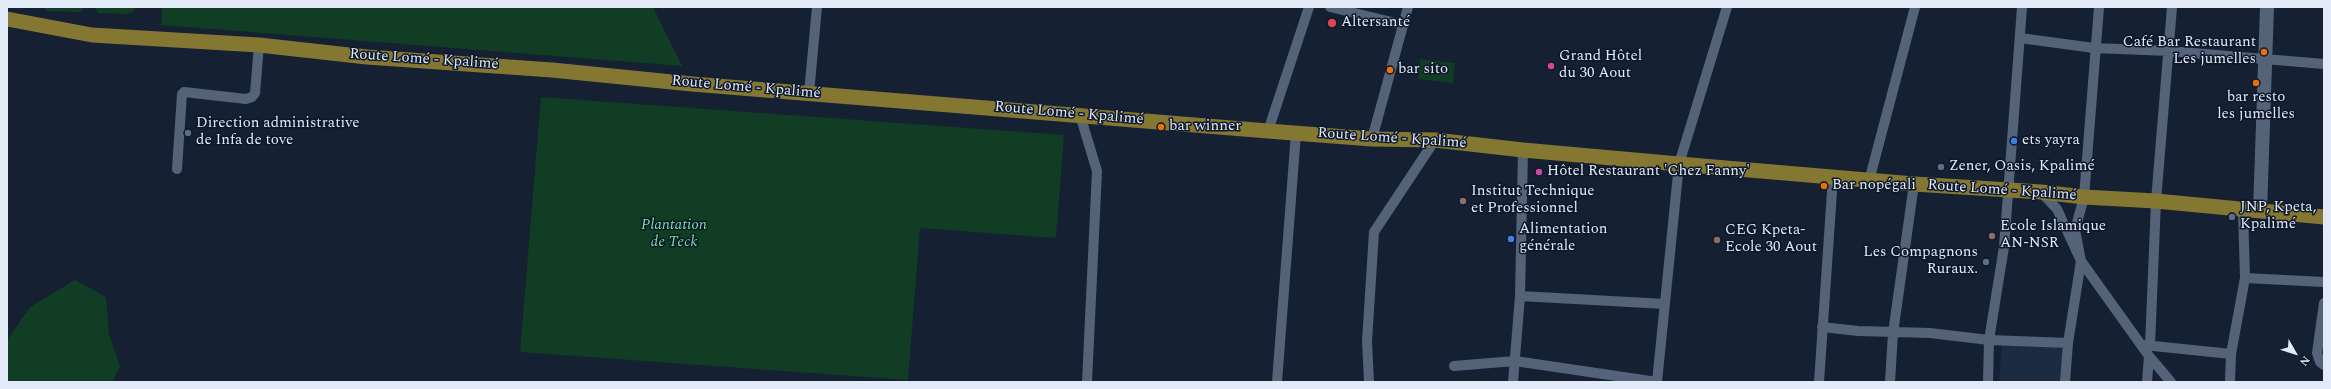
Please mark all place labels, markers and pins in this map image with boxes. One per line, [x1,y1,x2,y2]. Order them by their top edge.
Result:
place label: Altersanté [1341,14,1410,32]
marker: Altersanté [1326,17,1338,29]
place label: Café Bar Restaurant Les jumelles [2123,34,2256,69]
marker: Café Bar Restaurant Les jumelles [2259,47,2269,57]
place label: Grand Hôtel du 30 Aout [1559,48,1642,83]
place label: bar sito [1398,61,1448,79]
marker: Grand Hôtel du 30 Aout [1546,61,1556,71]
marker: bar sito [1385,65,1395,75]
marker: bar resto les jumelles [2251,78,2261,88]
place label: bar resto les jumelles [2217,89,2295,124]
place label: Direction administrative de Infa de tove [196,115,360,150]
place label: bar winner [1169,118,1241,136]
marker: bar winner [1156,122,1166,132]
marker: Direction administrative de Infa de tove [183,128,193,138]
place label: ets yayra [2022,132,2080,150]
marker: ets yayra [2009,136,2019,146]
place label: Zener, Oasis, Kpalimé [1949,158,2095,176]
marker: Zener, Oasis, Kpalimé [1936,162,1946,172]
place label: Hôtel Restaurant 'Chez Fanny' [1547,163,1750,181]
marker: Hôtel Restaurant 'Chez Fanny' [1534,167,1544,177]
place label: Bar nopégali [1832,177,1916,195]
marker: Bar nopégali [1819,181,1829,191]
place label: Institut Technique et Professionnel [1471,183,1595,218]
marker: Institut Technique et Professionnel [1458,196,1468,206]
place label: JNP, Kpeta, Kpalimé [2240,199,2316,234]
marker: JNP, Kpeta, Kpalimé [2227,212,2237,222]
place label: Ecole Islamique AN-NSR [2000,218,2106,253]
place label: Alimentation générale [1519,221,1608,256]
place label: CEG Kpeta- Ecole 30 Aout [1725,222,1817,257]
marker: Ecole Islamique AN-NSR [1987,231,1997,241]
marker: Alimentation générale [1506,234,1516,244]
marker: CEG Kpeta- Ecole 30 Aout [1712,235,1722,245]
place label: Les Compagnons Ruraux. [1863,244,1978,279]
marker: Les Compagnons Ruraux. [1981,257,1991,267]

